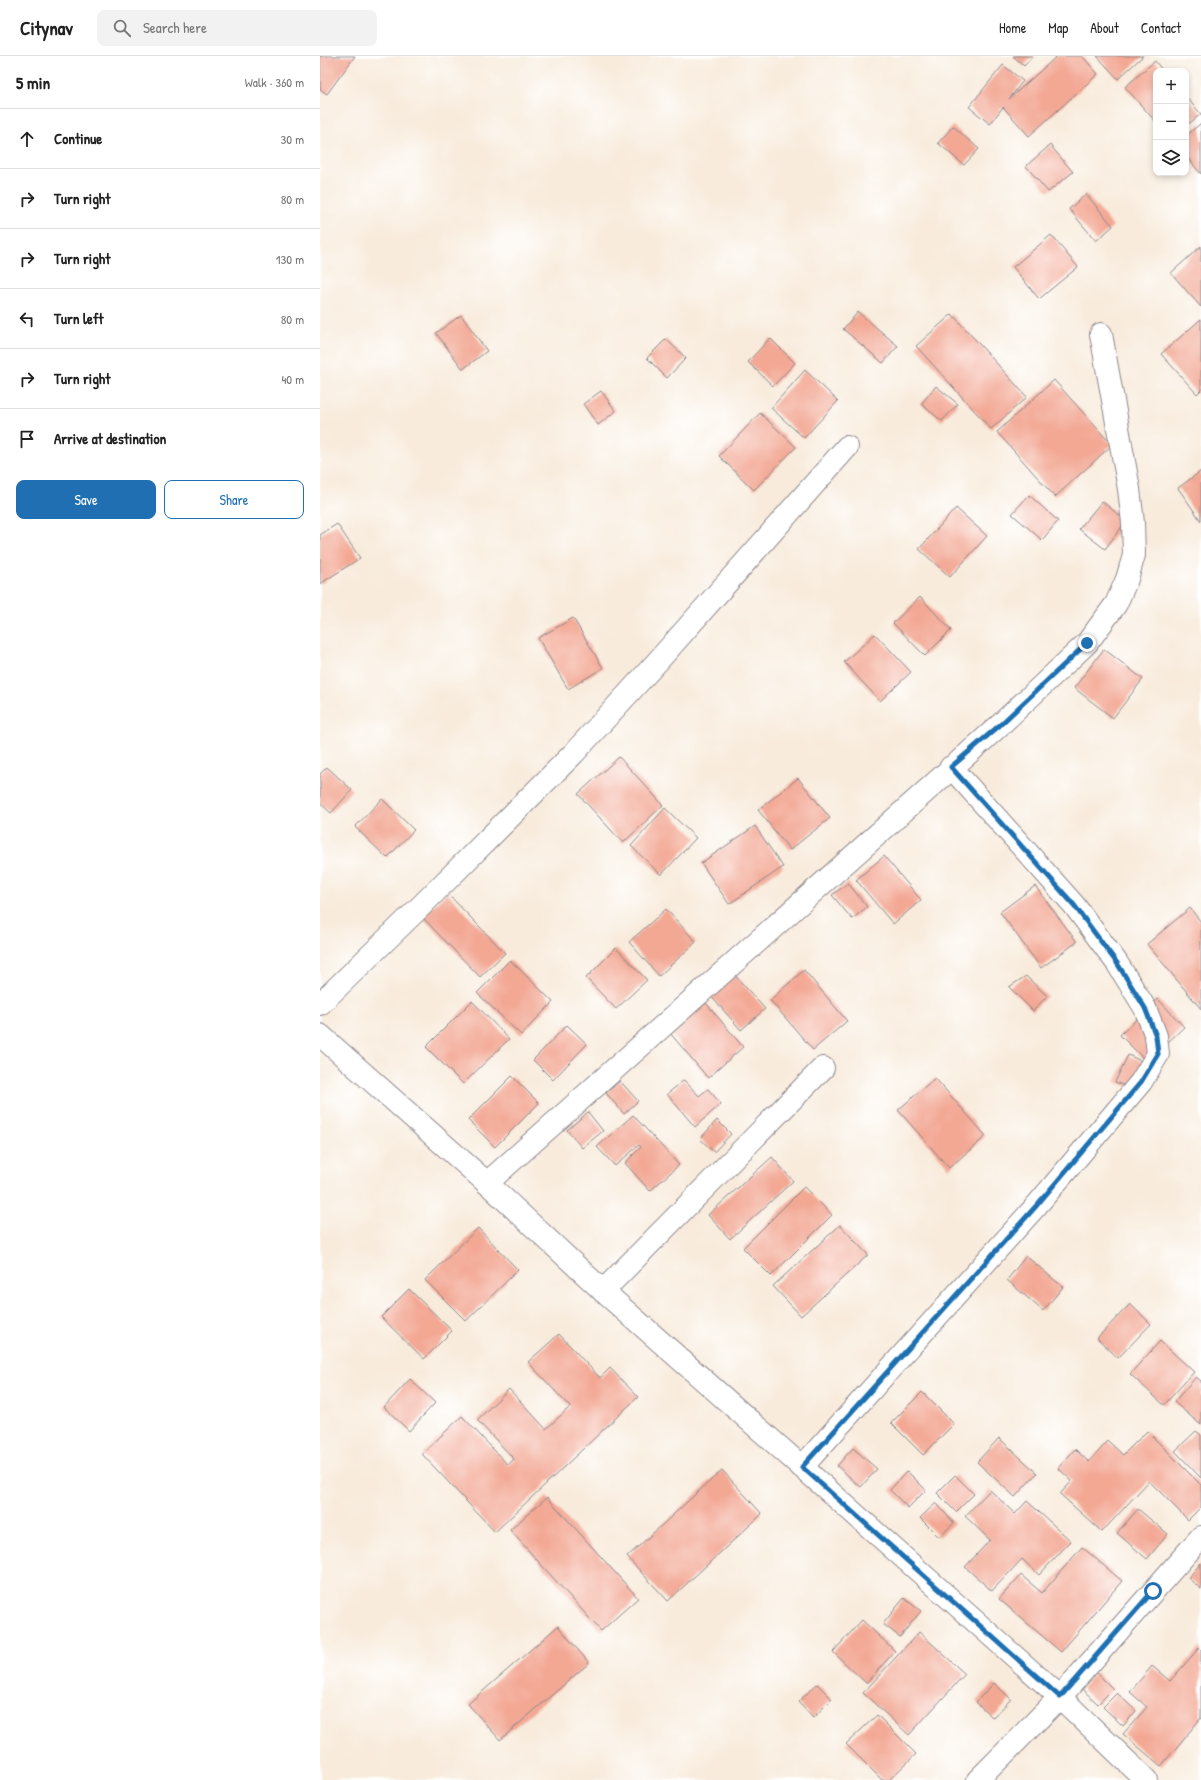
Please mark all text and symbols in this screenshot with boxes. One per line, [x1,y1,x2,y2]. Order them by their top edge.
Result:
search box [97,10,377,46]
text: Citynav [20,15,73,41]
icon: search [111,17,133,39]
text: Search here [143,17,207,38]
text: Home [999,18,1026,37]
text: Map [1048,18,1068,37]
text: About [1090,18,1119,37]
text: Contact [1141,18,1181,37]
map controls [1153,68,1189,176]
button: + [1153,68,1189,104]
text: 5 min [16,71,50,94]
text: Walk · 360 m [245,73,304,91]
button: − [1153,104,1189,140]
icon: ahead [16,128,38,150]
text: Continue [54,128,102,149]
text: 30 m [281,130,304,148]
button: layers [1153,140,1189,176]
icon: right [16,188,38,210]
text: Turn right [54,188,110,209]
text: 80 m [281,190,304,208]
icon: right [16,248,38,270]
text: Turn right [54,248,110,269]
text: 130 m [276,250,304,268]
icon: left [16,308,38,330]
text: Turn left [54,308,104,329]
text: 80 m [281,310,304,328]
icon: right [16,368,38,390]
text: Turn right [54,368,110,389]
text: 40 m [281,370,304,388]
icon: arrive [16,428,38,450]
text: Arrive at destination [54,428,166,449]
button: Save [16,480,156,519]
button: Share [164,480,304,519]
route end [1078,634,1096,652]
route start [1144,1582,1162,1600]

